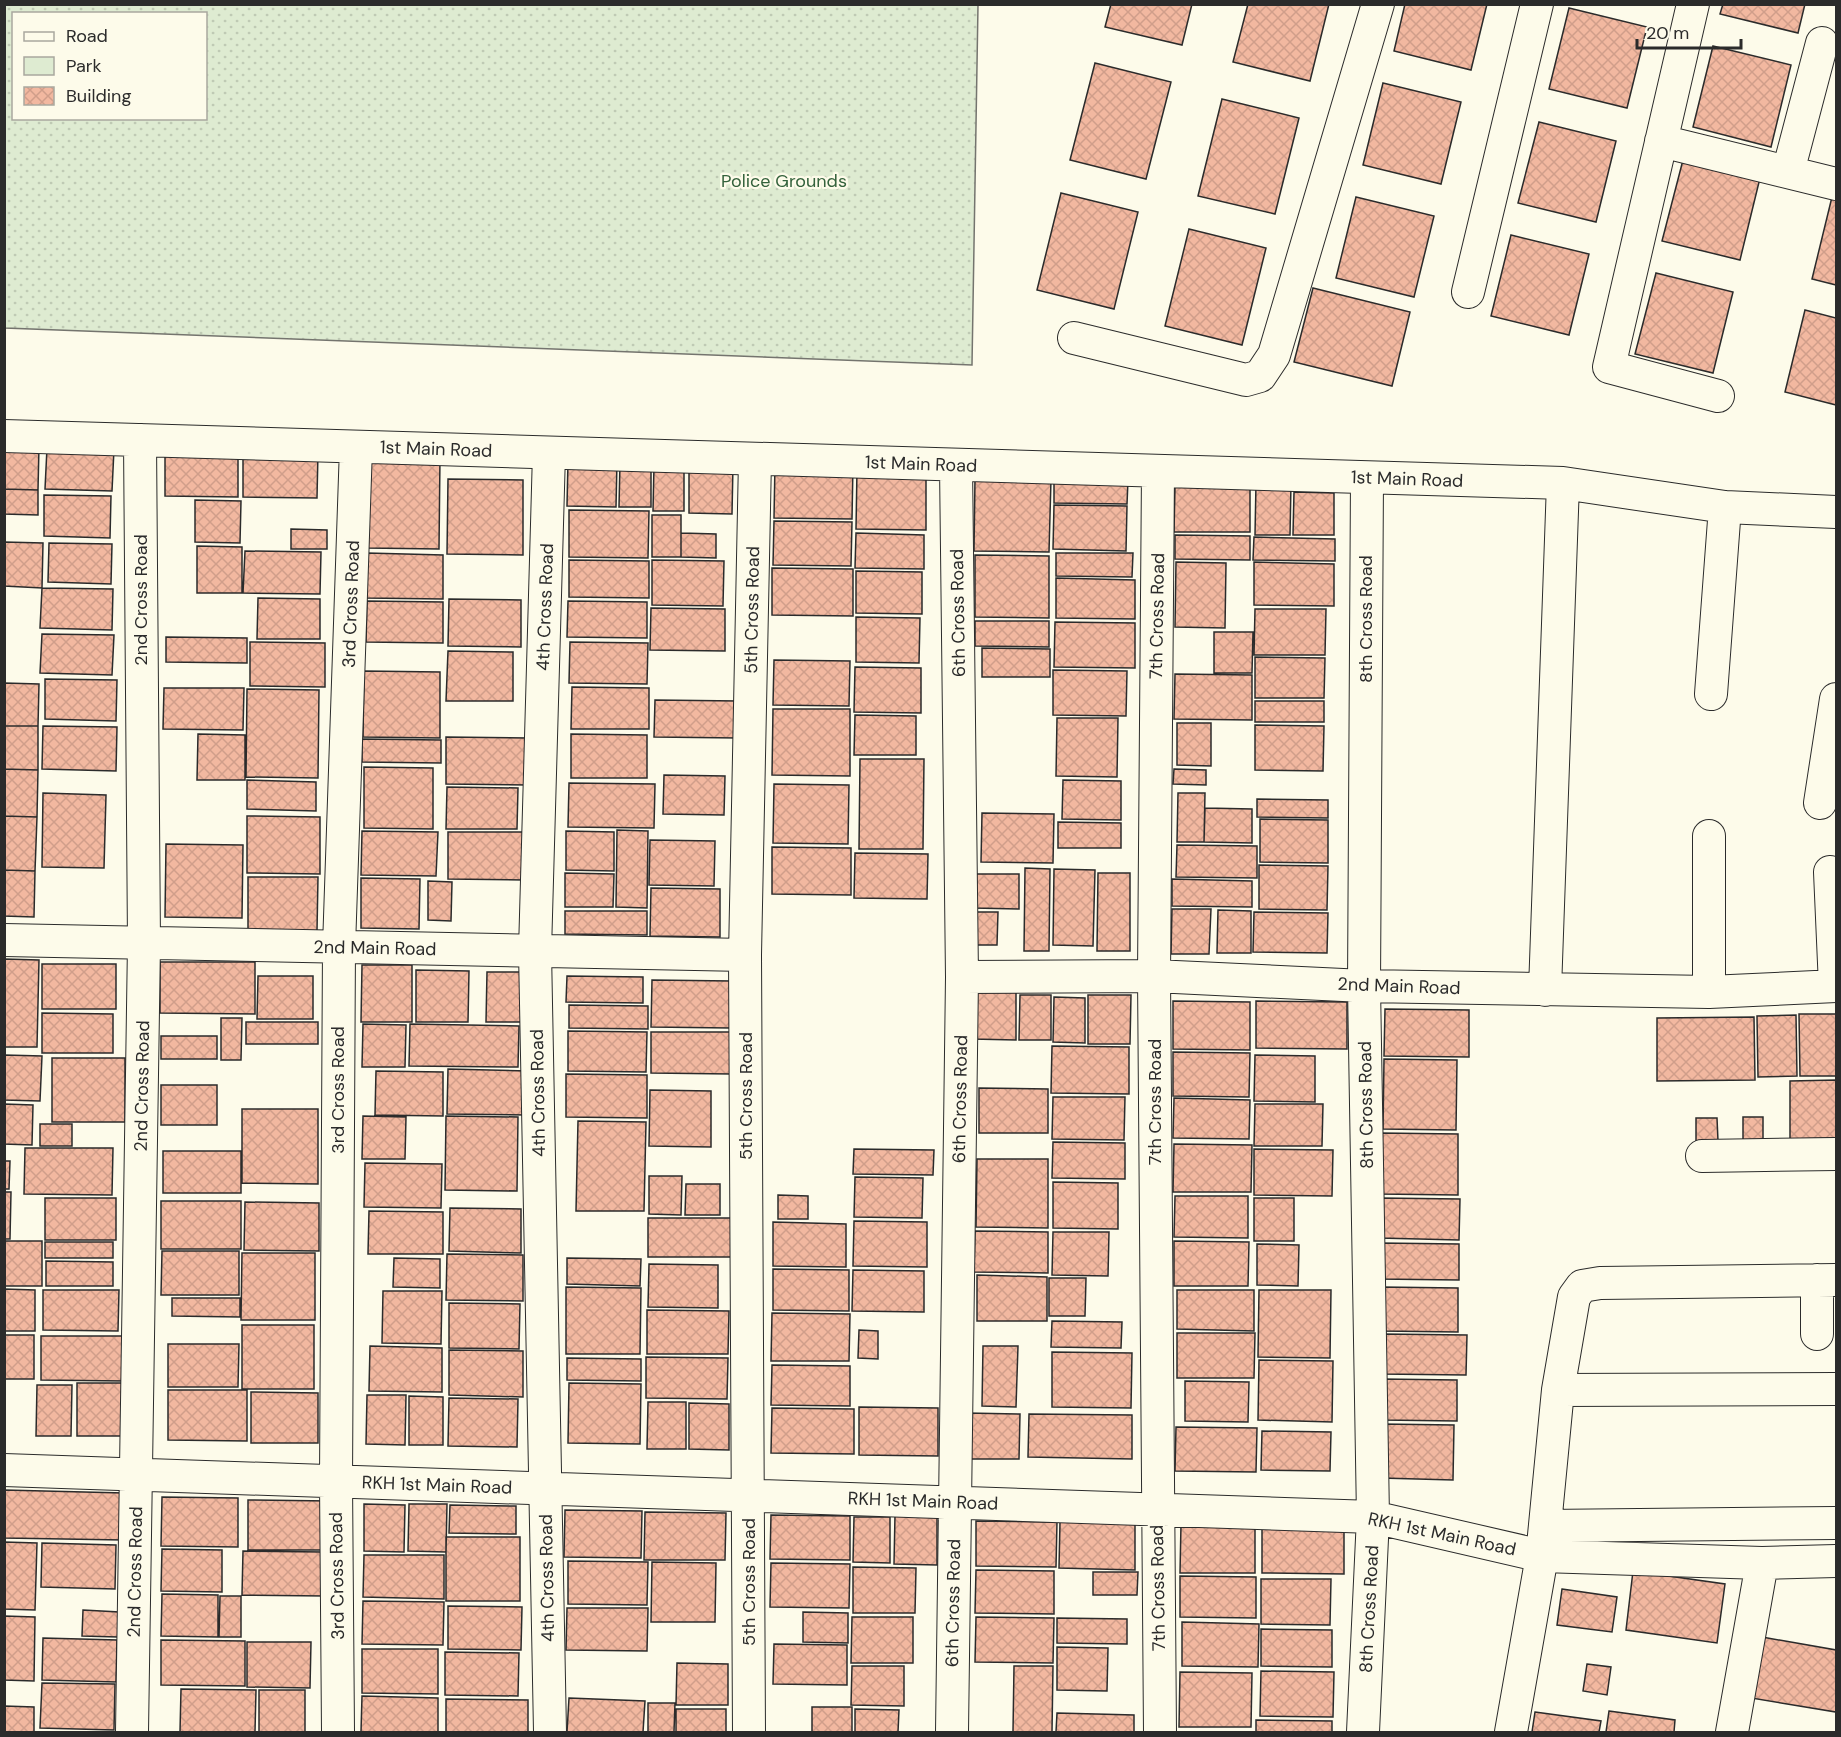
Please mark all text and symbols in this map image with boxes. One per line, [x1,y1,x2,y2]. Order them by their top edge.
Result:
legend [12,12,207,120]
scale bar [1637,12,1740,50]
text: 20 m [1646,21,1689,45]
text: Road [66,24,108,48]
text: Park [66,54,102,78]
text: Building [66,84,131,108]
park label: Police Grounds [721,169,847,193]
street label: 1st Main Road [379,435,493,463]
street label: 1st Main Road [864,450,978,478]
street label: 1st Main Road [1350,465,1464,493]
street label: 2nd Cross Road [129,534,153,666]
street label: 3rd Cross Road [337,540,365,668]
street label: 4th Cross Road [531,543,559,671]
street label: 5th Cross Road [739,546,765,674]
street label: 6th Cross Road [945,549,971,677]
street label: 7th Cross Road [1144,553,1170,679]
street label: 8th Cross Road [1354,555,1378,683]
street label: 2nd Main Road [313,935,437,961]
street label: 2nd Main Road [1337,972,1461,1000]
street label: 2nd Cross Road [129,1020,155,1152]
street label: 3rd Cross Road [326,1026,350,1154]
street label: 4th Cross Road [525,1029,551,1157]
street label: 5th Cross Road [734,1032,758,1160]
street label: 6th Cross Road [947,1035,973,1163]
street label: 7th Cross Road [1143,1039,1167,1165]
street label: 8th Cross Road [1353,1041,1379,1169]
street label: RKH 1st Main Road [361,1470,513,1500]
street label: RKH 1st Main Road [847,1486,999,1516]
street label: 2nd Cross Road [122,1506,148,1638]
street label: RKH 1st Main Road [1366,1507,1518,1561]
street label: 3rd Cross Road [324,1512,350,1640]
street label: 4th Cross Road [534,1514,560,1642]
street label: 5th Cross Road [737,1518,761,1646]
street label: 7th Cross Road [1145,1525,1171,1651]
street label: 6th Cross Road [940,1539,966,1667]
street label: 8th Cross Road [1354,1545,1384,1673]

